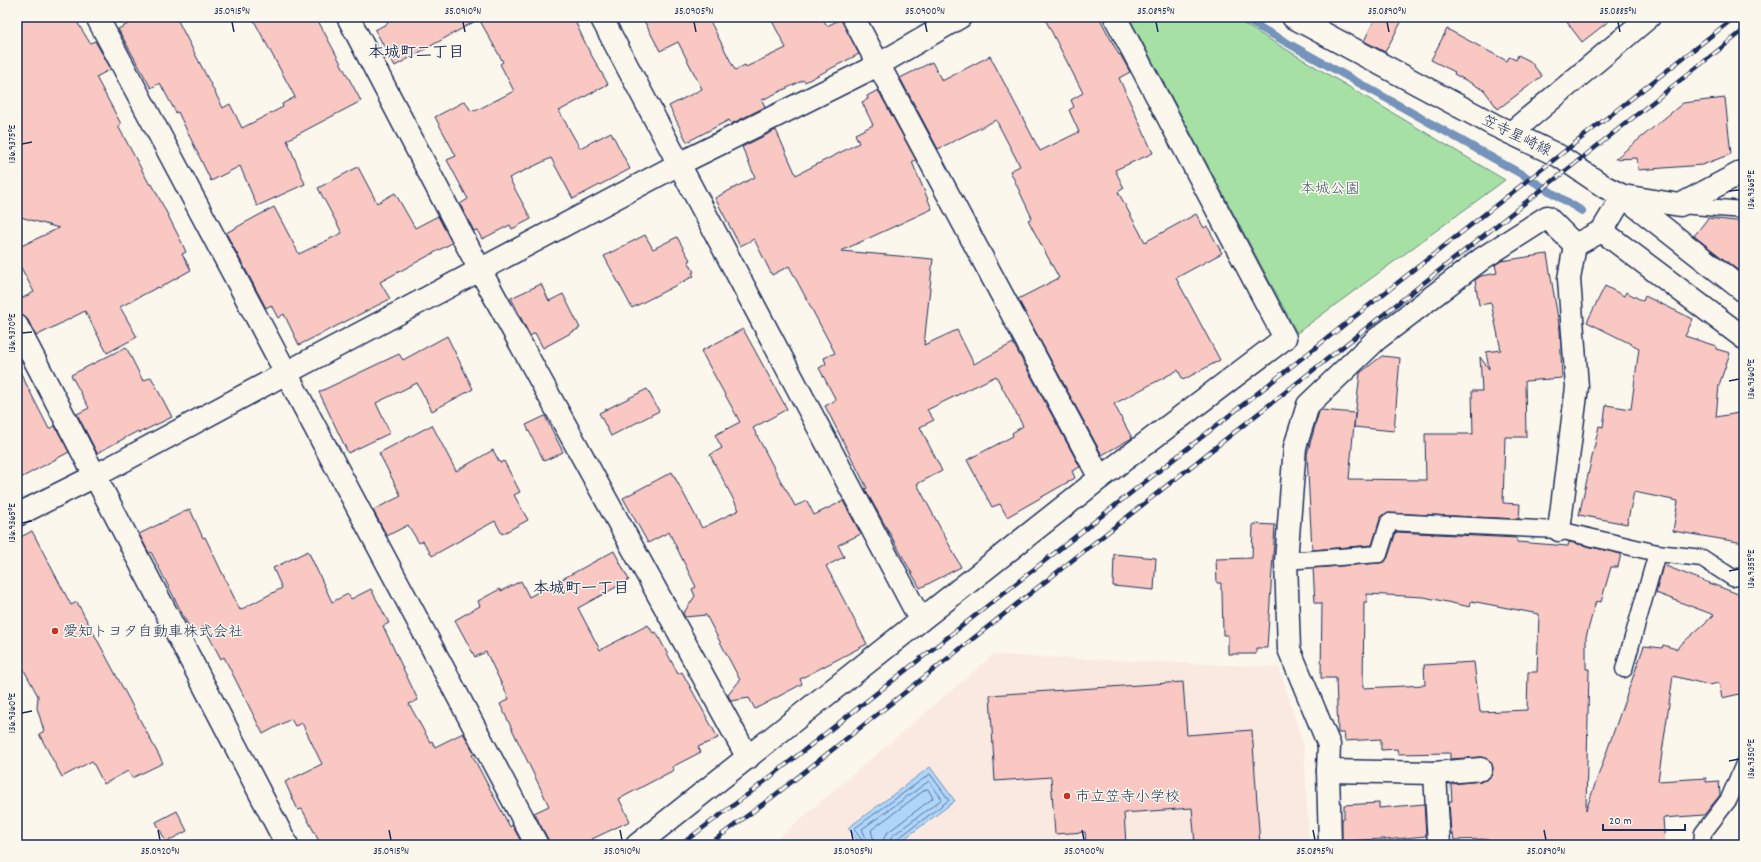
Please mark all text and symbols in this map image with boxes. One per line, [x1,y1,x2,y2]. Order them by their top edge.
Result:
text: 35.0915°N [214,5,250,19]
text: 35.0910°N [445,5,481,19]
text: 35.0905°N [675,5,714,19]
text: 35.0900°N [905,5,945,19]
text: 35.0895°N [1137,5,1175,19]
text: 35.0890°N [1368,5,1406,19]
text: 35.0885°N [1600,5,1637,19]
district label: 本城町二丁目 [368,42,464,65]
street label: 笠寺星崎線 [1478,110,1555,163]
text: 136.9375°E [6,124,20,163]
text: 136.9365°E [1745,170,1759,210]
park label: 本城公園 [1300,179,1360,201]
text: 136.9370°E [6,313,20,353]
text: 136.9360°E [1745,358,1759,399]
text: 136.9365°E [6,503,20,543]
text: 136.9355°E [1745,549,1759,589]
district label: 本城町一丁目 [533,578,629,601]
place label: 愛知トヨタ自動車株式会社 [63,622,243,644]
marker: 愛知トヨタ自動車株式会社 [50,626,60,636]
text: 136.9360°E [6,692,20,733]
text: 136.9350°E [1745,739,1759,779]
place label: 市立笠寺小学校 [1075,787,1180,809]
marker: 市立笠寺小学校 [1062,791,1072,801]
scale bar [1603,806,1685,832]
text: 20 m [1609,813,1632,830]
text: 35.0920°N [141,845,179,859]
text: 35.0915°N [373,845,409,859]
text: 35.0910°N [604,845,640,859]
text: 35.0905°N [834,845,873,859]
text: 35.0900°N [1064,845,1104,859]
text: 35.0895°N [1296,845,1334,859]
text: 35.0890°N [1527,845,1565,859]

